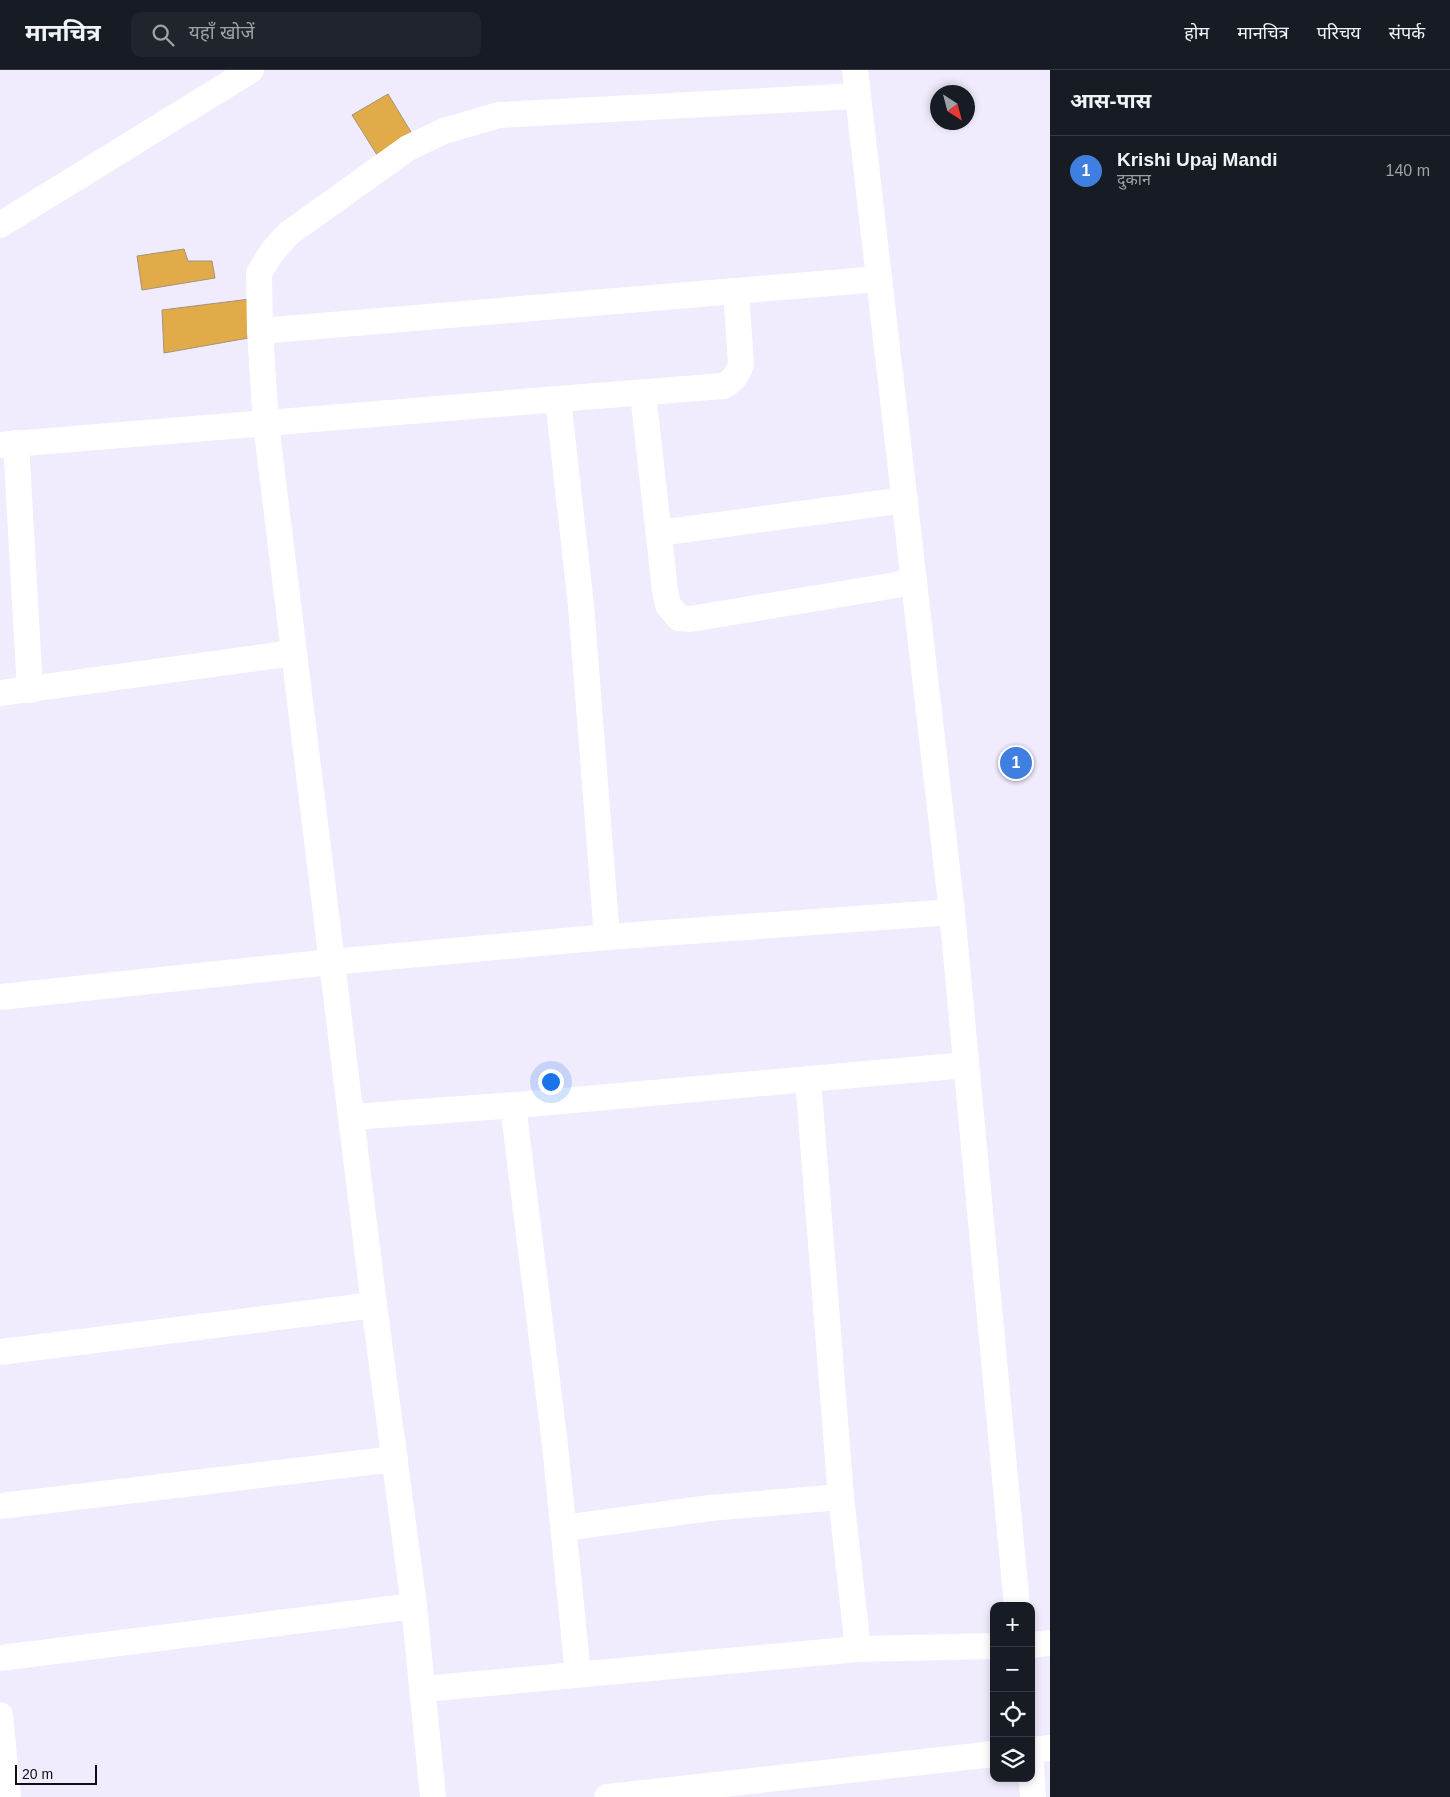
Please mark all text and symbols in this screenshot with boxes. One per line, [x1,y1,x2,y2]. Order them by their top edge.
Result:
search box [131,12,481,57]
text: मानचित्र [25,19,101,46]
icon: search [149,21,177,49]
text: यहाँ खोजें [189,22,255,43]
text: होम [1184,23,1209,43]
text: मानचित्र [1237,23,1289,43]
text: परिचय [1317,23,1361,43]
text: संपर्क [1389,23,1425,43]
north arrow [930,85,975,130]
text: आस-पास [1070,89,1151,112]
text: Krishi Upaj Mandi [1117,149,1277,170]
text: 1 [1082,162,1090,179]
text: 140 m [1386,162,1430,179]
text: दुकान [1117,171,1151,188]
pin: 1 [1000,744,1032,782]
your location [538,1069,564,1095]
map controls [990,1602,1035,1782]
button: + [990,1602,1035,1647]
button: − [990,1647,1035,1692]
button: locate [990,1692,1035,1737]
button: layers [990,1737,1035,1782]
scale bar [15,1762,98,1785]
text: 20 m [22,1766,53,1782]

